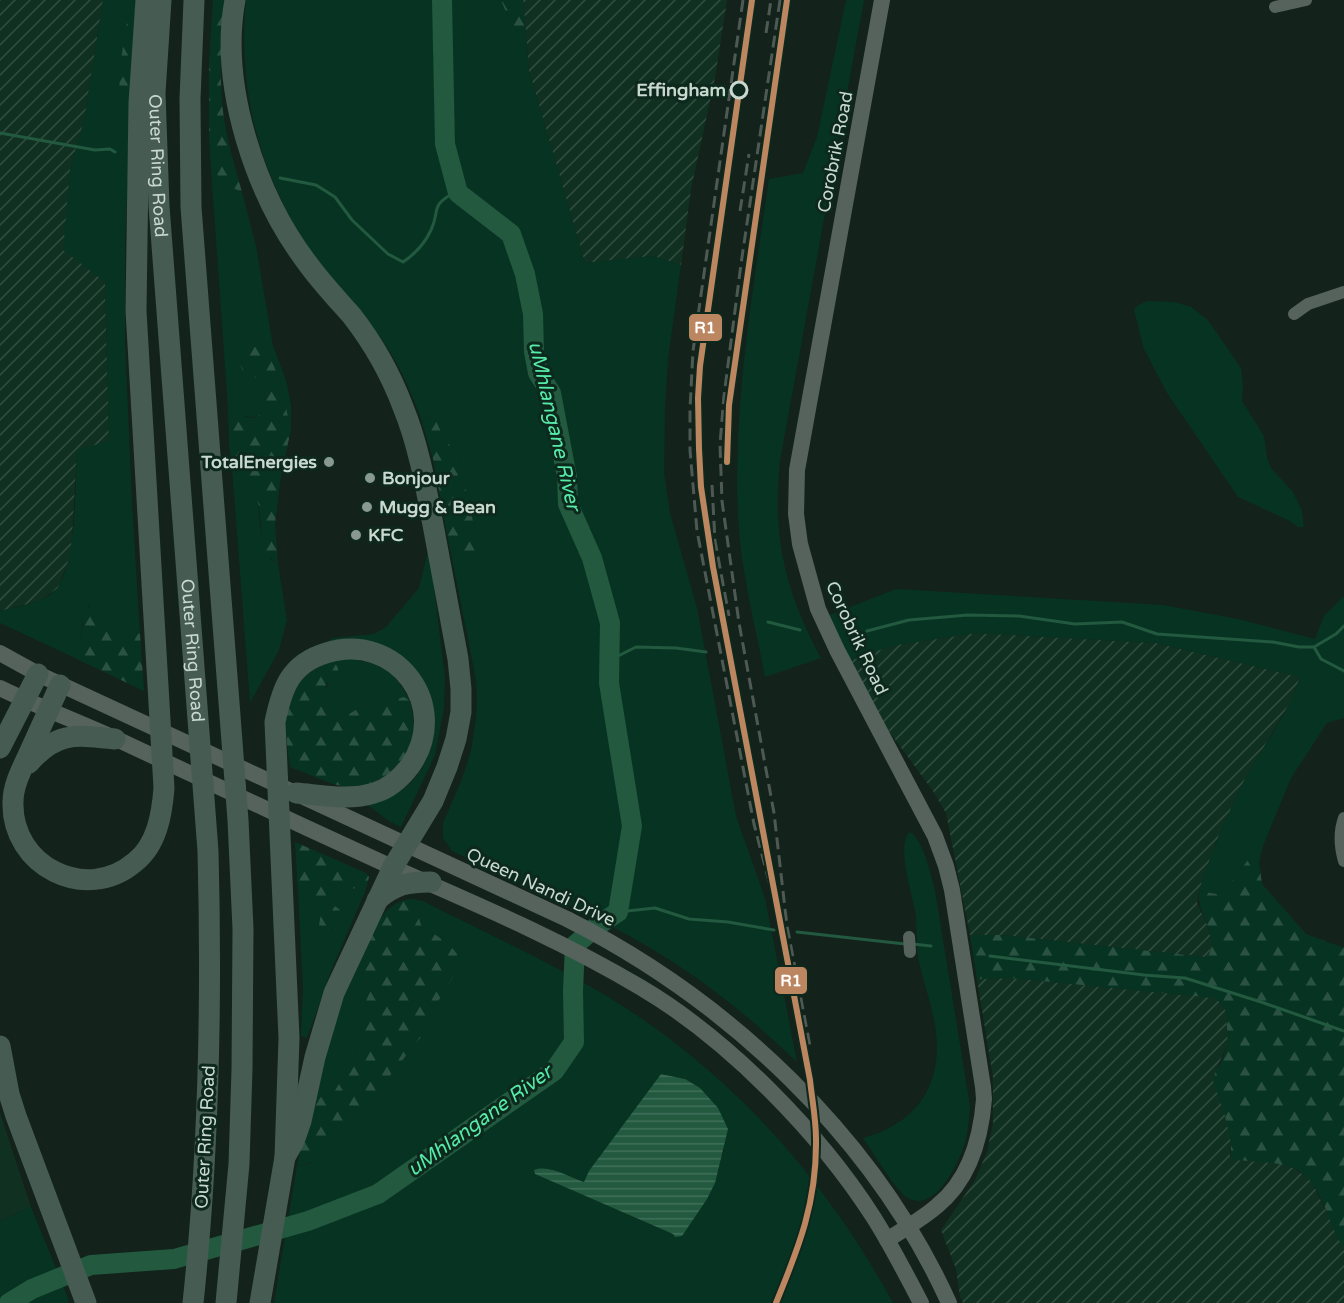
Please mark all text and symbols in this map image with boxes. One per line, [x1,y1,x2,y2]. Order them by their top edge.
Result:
place label: Effingham [636,79,726,101]
marker: Effingham [730,81,748,99]
street label: Corobrik Road [812,89,858,215]
street label: Outer Ring Road [144,94,172,238]
line badge: R1 [688,313,723,342]
text: R1 [694,318,716,338]
water label: uMhlangane River [523,339,586,515]
place label: TotalEnergies [200,451,317,473]
marker: TotalEnergies [322,455,336,469]
place label: Bonjour [382,467,451,489]
marker: Bonjour [363,471,377,485]
place label: Mugg & Bean [379,496,496,518]
marker: Mugg & Bean [360,500,374,514]
place label: KFC [368,524,404,546]
marker: KFC [349,528,363,542]
street label: Outer Ring Road [176,578,209,723]
street label: Corobrik Road [821,578,893,698]
street label: Queen Nandi Drive [463,843,619,931]
line badge: R1 [774,966,808,995]
text: R1 [780,971,802,991]
water label: uMhlangane River [403,1059,559,1182]
street label: Outer Ring Road [190,1065,220,1209]

